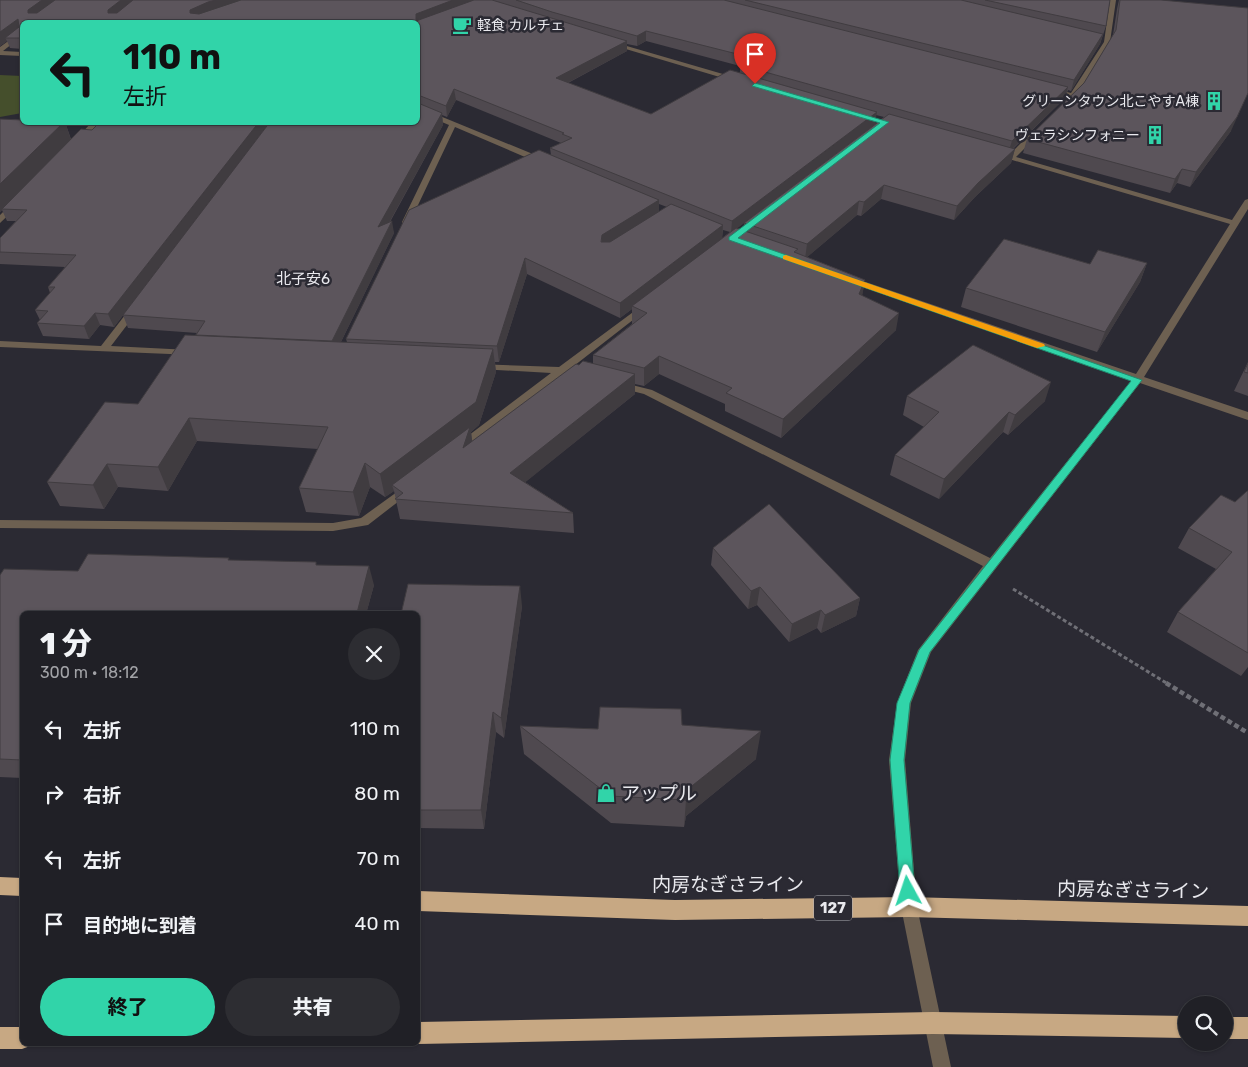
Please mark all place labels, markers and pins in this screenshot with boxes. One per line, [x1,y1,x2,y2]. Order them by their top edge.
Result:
cafe icon: 軽食 カルチェ [451,14,473,36]
place label: 軽食 カルチェ [477,17,564,34]
pin [734,33,776,84]
building icon: グリーンタウン北こやすA棟 [1203,90,1225,112]
place label: グリーンタウン北こやすA棟 [1022,93,1199,110]
building icon: ヴェラシンフォニー [1144,124,1166,146]
place label: ヴェラシンフォニー [1015,127,1140,144]
shop icon: アップル [595,782,617,804]
place label: アップル [621,782,697,805]

